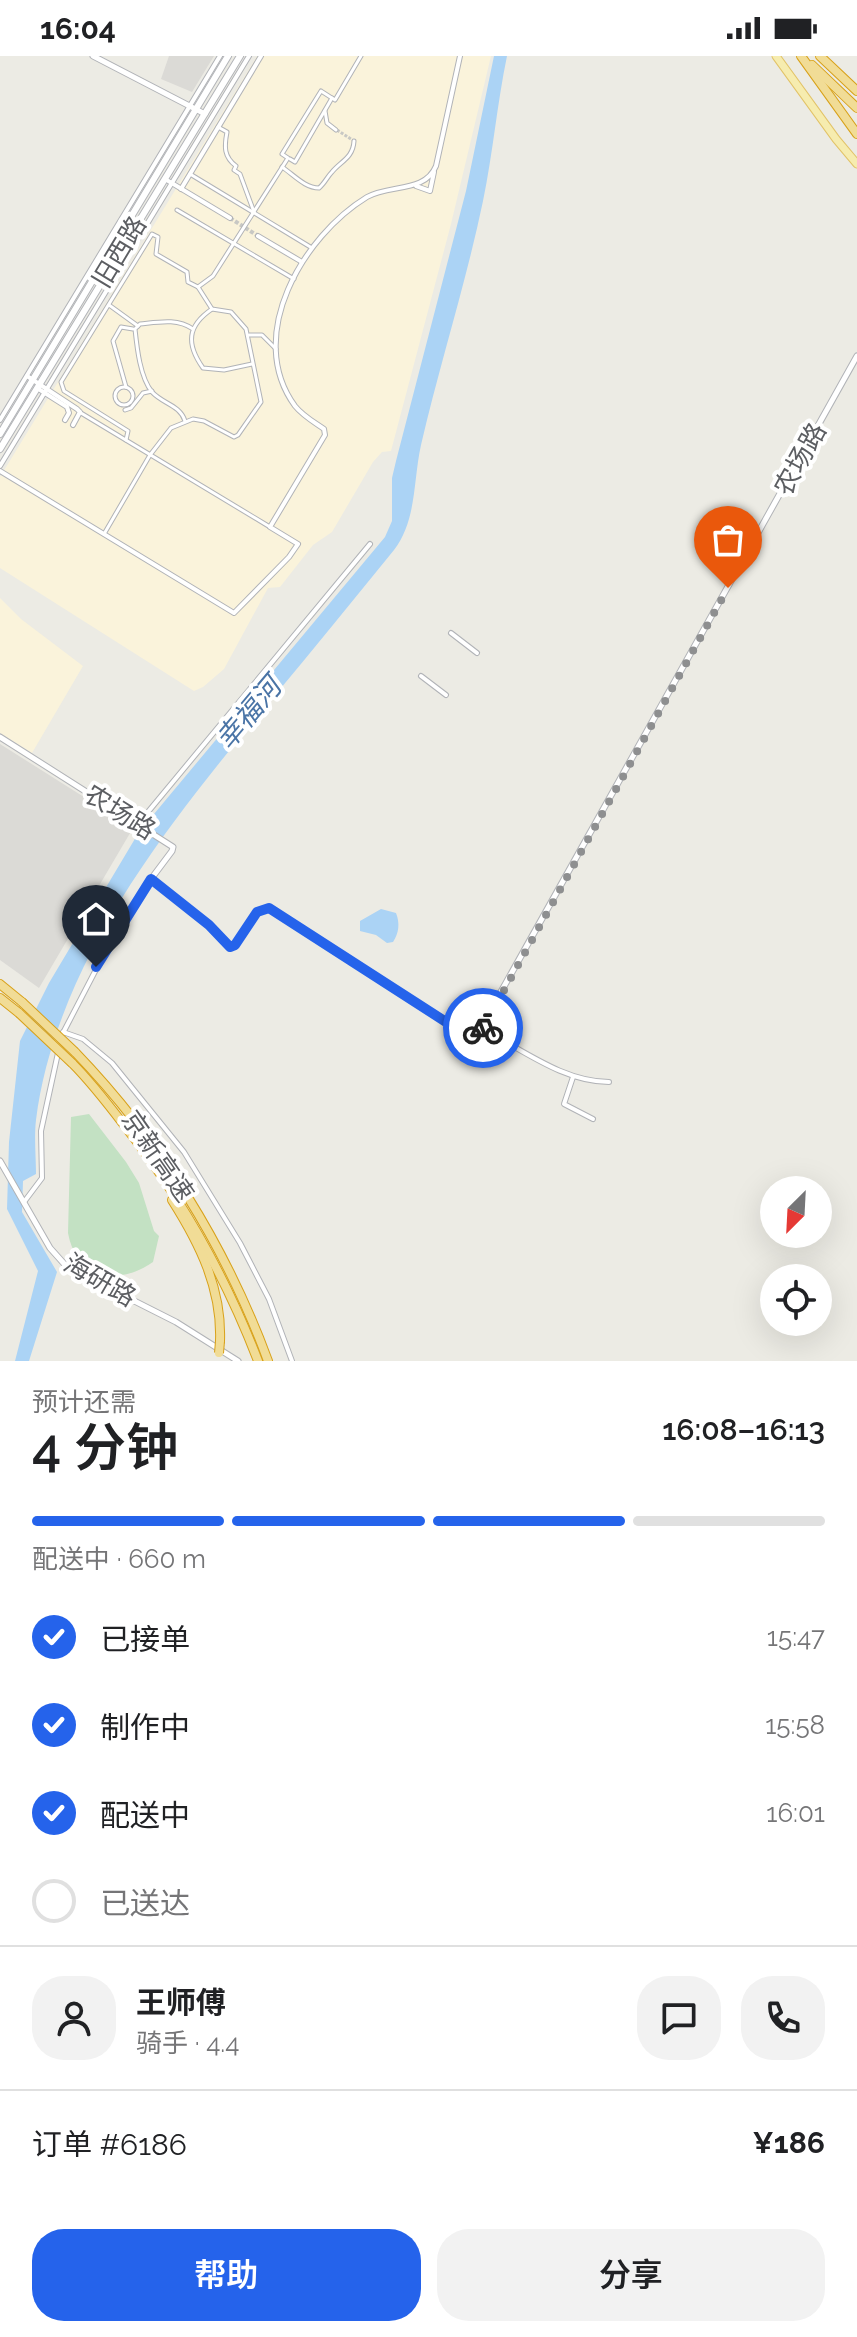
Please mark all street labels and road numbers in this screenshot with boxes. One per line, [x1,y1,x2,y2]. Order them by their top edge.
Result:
street label: 旧西路 [86,211,152,293]
street label: 农场路 [768,418,832,500]
street label: 农场路 [79,779,161,845]
street label: 京新高速 [116,1105,200,1207]
street label: 海研路 [59,1248,141,1312]

